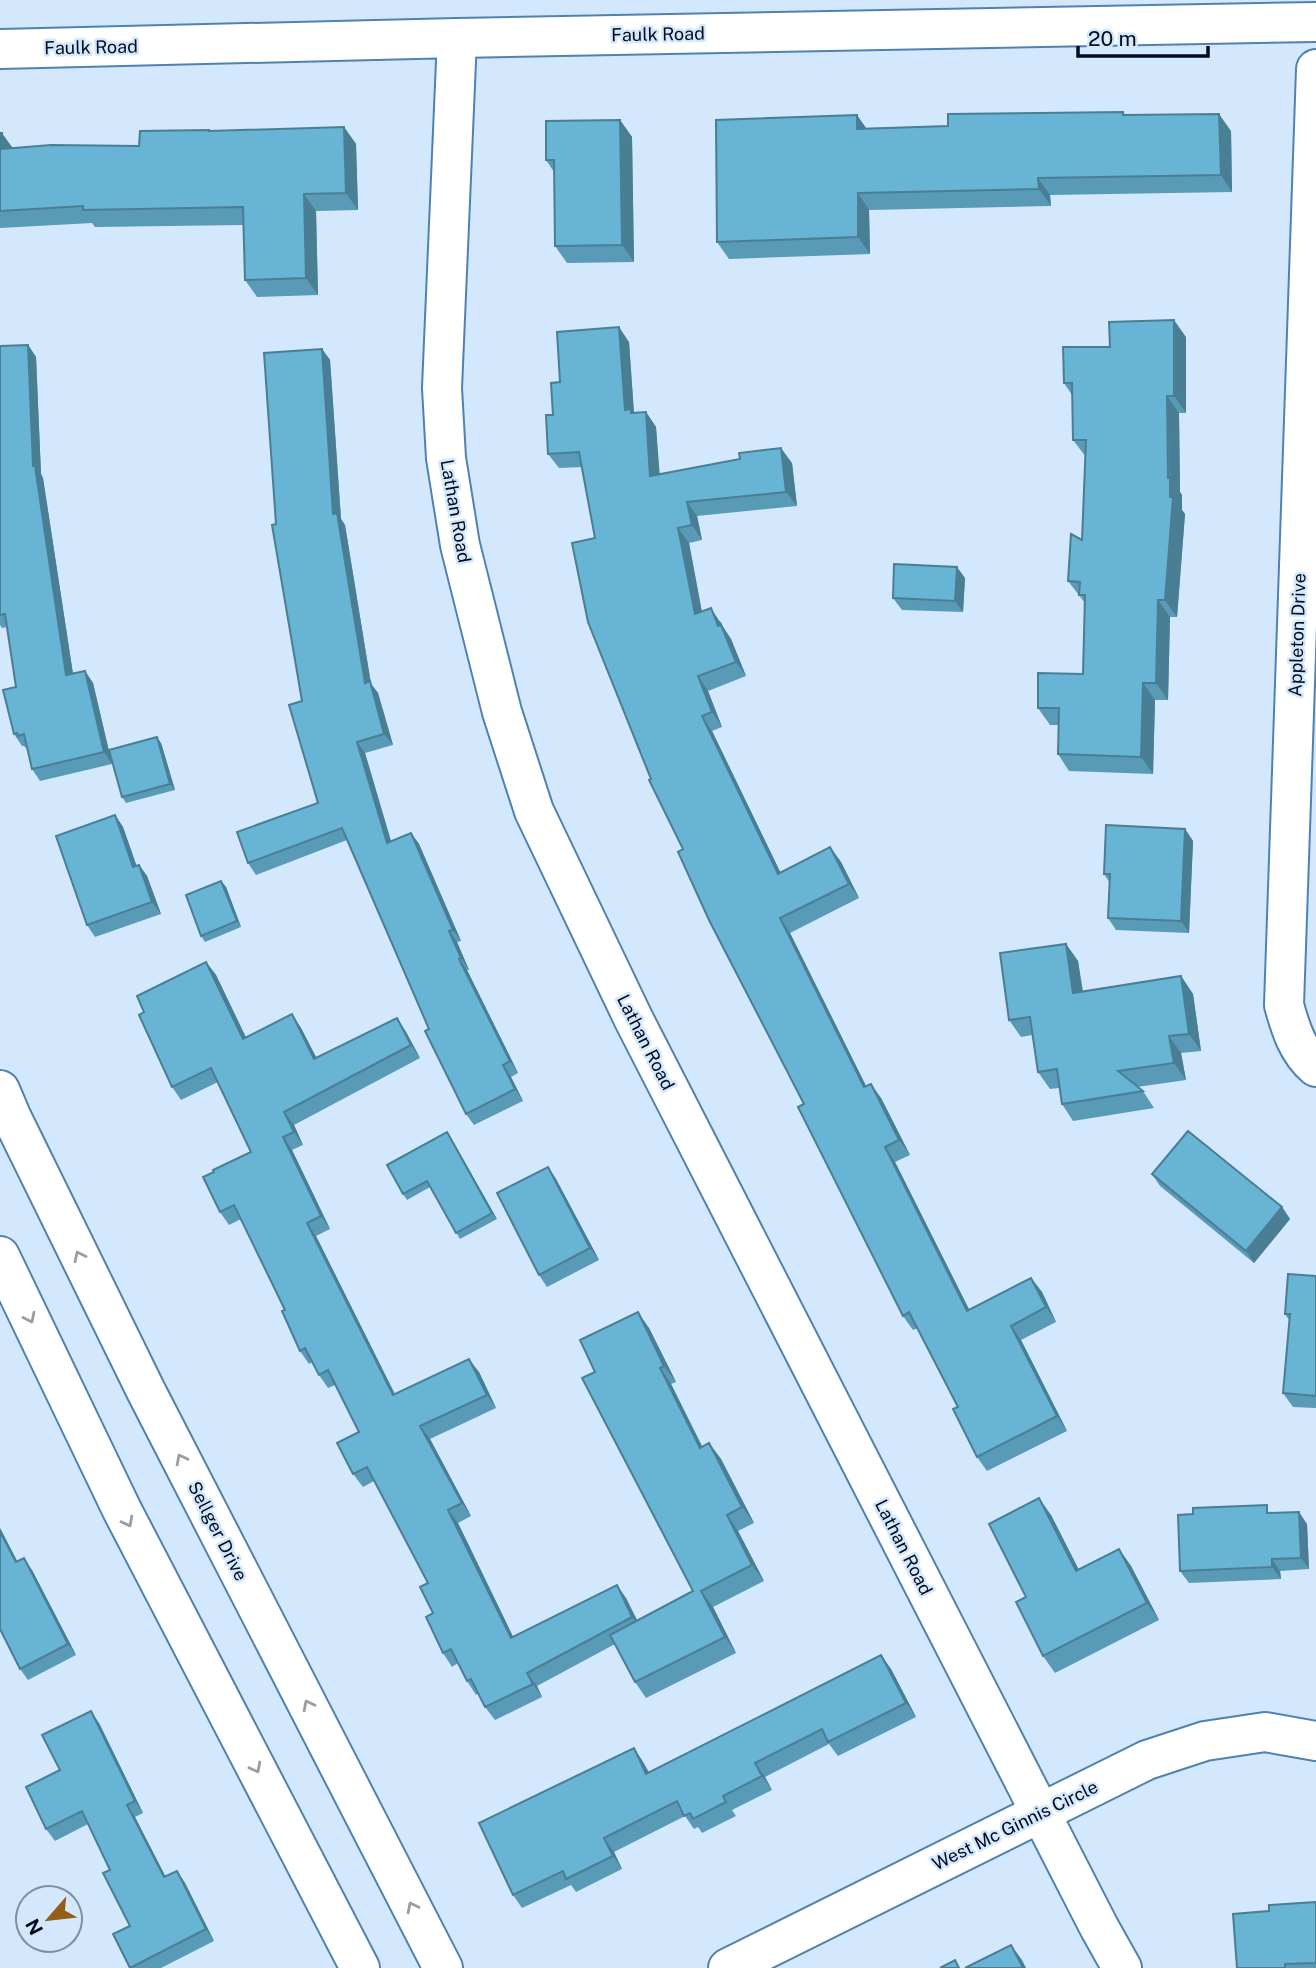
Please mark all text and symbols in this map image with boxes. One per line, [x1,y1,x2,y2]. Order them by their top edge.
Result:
scale bar [1078,14,1208,58]
street label: Faulk Road [611,23,705,45]
text: 20 m [1088,26,1137,51]
street label: Faulk Road [44,36,138,58]
street label: Lathan Road [437,458,475,564]
street label: Appleton Drive [1284,573,1310,697]
street label: Lathan Road [613,991,679,1093]
one-way arrow [74,1251,88,1263]
one-way arrow [21,1311,35,1323]
one-way arrow [176,1454,190,1466]
street label: Sellger Drive [184,1478,252,1584]
street label: Lathan Road [871,1496,937,1598]
one-way arrow [120,1515,134,1528]
one-way arrow [302,1700,316,1712]
one-way arrow [248,1761,261,1773]
street label: West Mc Ginnis Circle [929,1776,1101,1874]
north arrow [14,1884,84,1954]
one-way arrow [407,1902,420,1914]
text: N [21,1915,47,1939]

